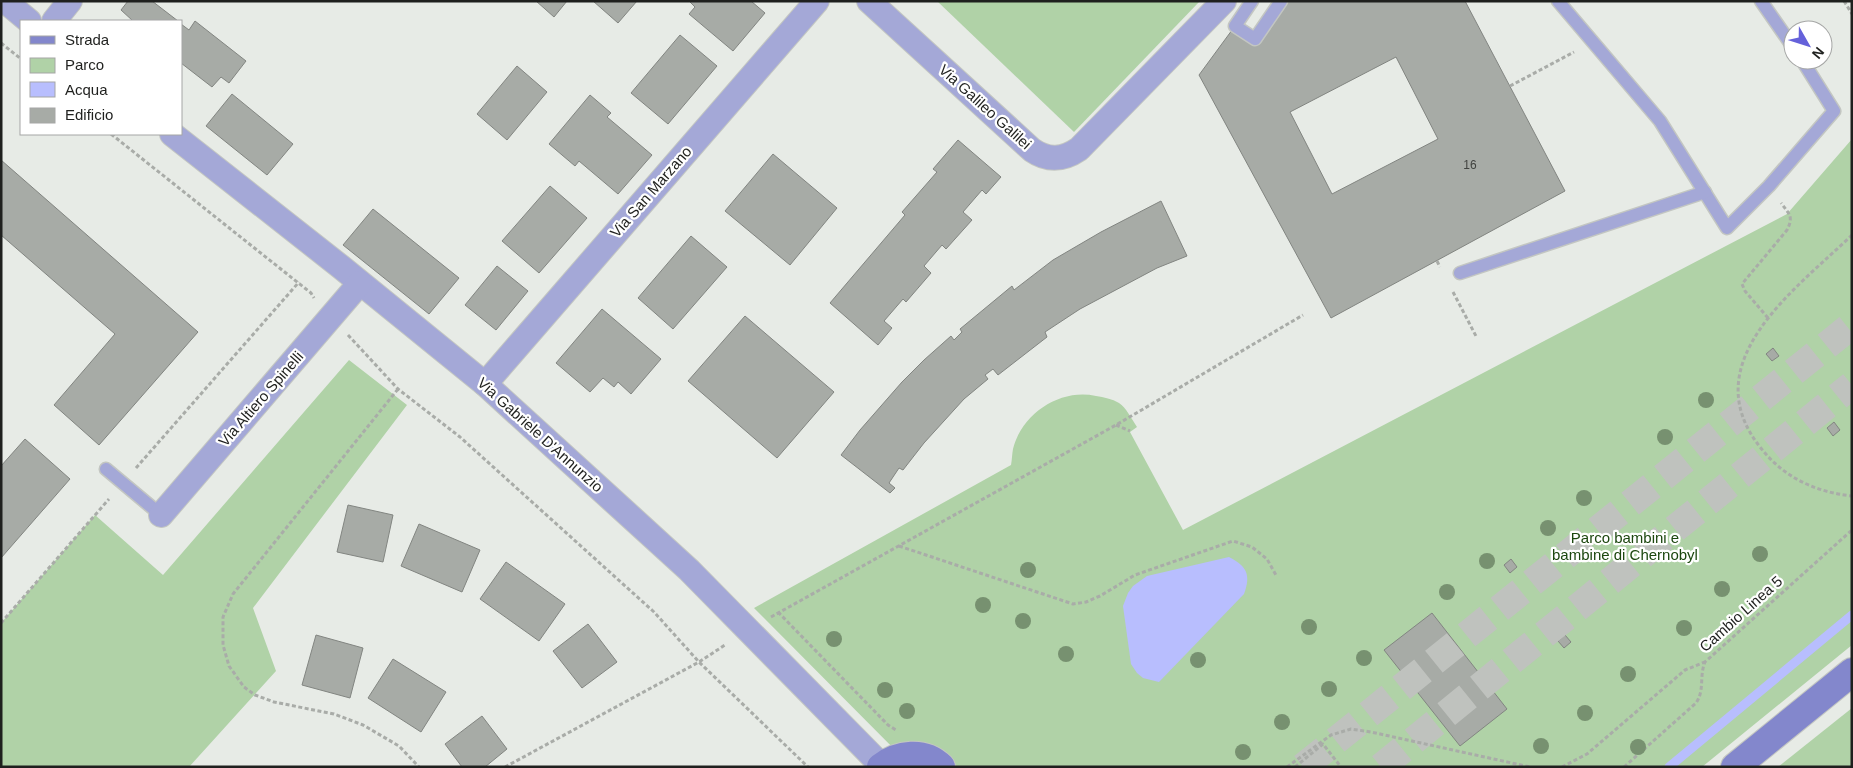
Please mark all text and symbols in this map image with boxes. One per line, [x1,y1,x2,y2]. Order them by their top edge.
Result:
legend [20,20,182,135]
north arrow [1783,20,1833,70]
text: Strada [65,31,110,48]
text: N [1809,44,1828,62]
text: Parco [65,56,104,73]
street label: Via Galileo Galilei [936,61,1035,152]
text: Acqua [65,81,108,98]
text: Edificio [65,106,113,123]
street label: Via San Marzano [607,143,695,241]
house number: 16 [1463,158,1477,172]
street label: Via Altiero Spinelli [215,348,306,449]
street label: Via Gabriele D'Annunzio [474,374,606,495]
park label: Parco bambini e bambine di Chernobyl [1552,529,1698,563]
street label: Cambio Linea 5 [1696,572,1785,655]

